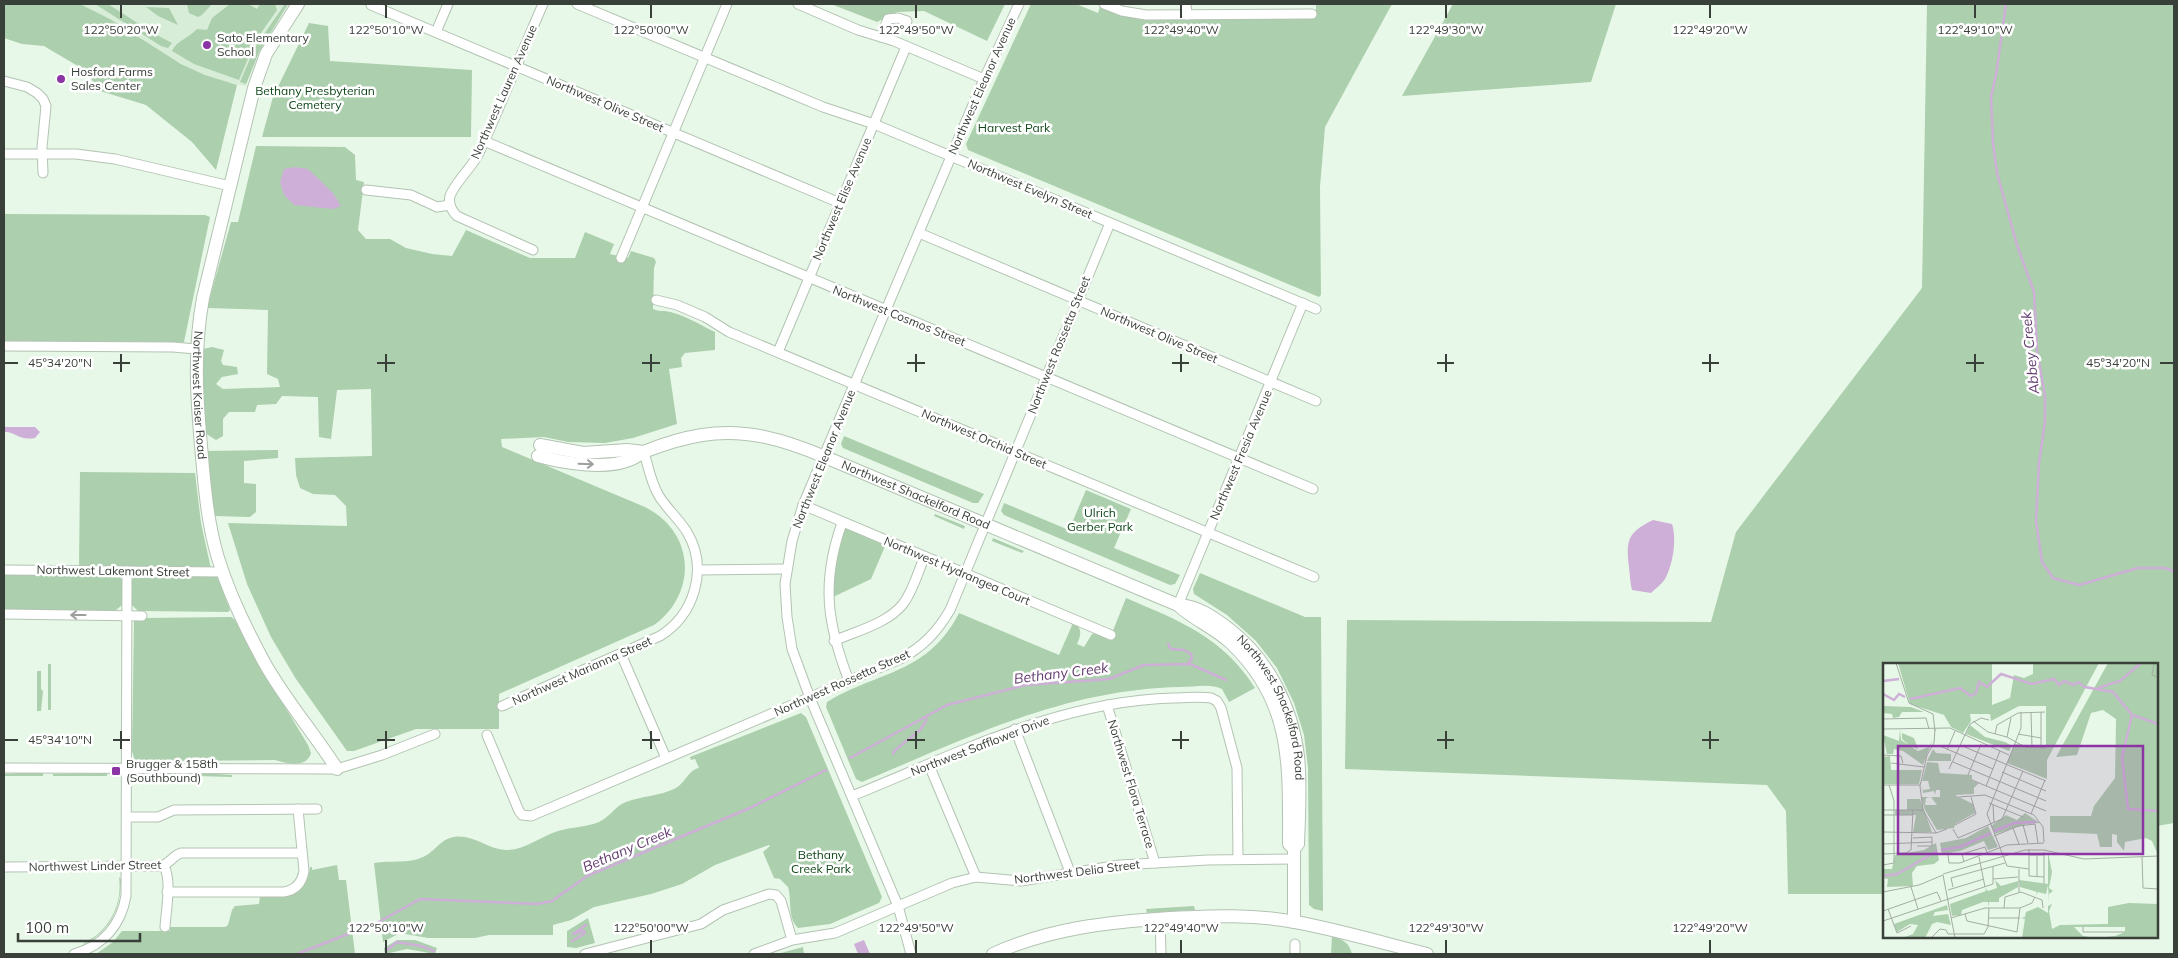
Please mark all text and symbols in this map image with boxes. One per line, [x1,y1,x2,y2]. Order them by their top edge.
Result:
street label: Northwest Eleanor Avenue [944,15,1019,157]
text: 122°50'20"W [83,22,159,37]
text: 122°50'10"W [348,22,424,37]
street label: Northwest Lauren Avenue [467,22,540,161]
text: 122°50'00"W [613,22,689,37]
text: 122°49'50"W [878,22,954,37]
text: 122°49'40"W [1143,22,1219,37]
text: 122°49'30"W [1408,22,1484,37]
text: 122°49'20"W [1672,22,1748,37]
text: 122°49'10"W [1937,22,2013,37]
place label: Sato Elementary School [217,30,309,59]
marker: Sato Elementary School [201,39,213,51]
place label: Hosford Farms Sales Center [71,64,153,93]
street label: Northwest Olive Street [544,72,666,135]
marker: Hosford Farms Sales Center [55,73,67,85]
park label: Bethany Presbyterian Cemetery [255,83,375,112]
park label: Harvest Park [978,120,1051,135]
street label: Northwest Elise Avenue [809,135,874,262]
street label: Northwest Evelyn Street [966,155,1095,222]
street label: Northwest Rossetta Street [1024,274,1093,416]
street label: Northwest Cosmos Street [831,282,968,349]
street label: Northwest Olive Street [1098,303,1220,366]
water label: Abbey Creek [2017,310,2043,396]
street label: Northwest Kaiser Road [190,330,210,460]
text: 45°34'20"N [28,355,92,370]
text: 45°34'20"N [2086,355,2150,370]
street label: Northwest Eleanor Avenue [789,387,858,531]
street label: Northwest Fresia Avenue [1206,387,1275,522]
street label: Northwest Orchid Street [919,405,1049,472]
street label: Northwest Shackelford Road [839,457,992,532]
one-way arrow [578,459,594,468]
park label: Ulrich Gerber Park [1067,505,1134,534]
street label: Northwest Hydrangea Court [882,533,1033,608]
street label: Northwest Lakemont Street [36,562,190,579]
one-way arrow [71,610,87,620]
street label: Northwest Shackelford Road [1234,631,1307,781]
street label: Northwest Marianna Street [510,633,654,708]
street label: Northwest Rossetta Street [772,646,912,719]
water label: Bethany Creek [1013,658,1110,688]
inset map [1883,663,2158,938]
street label: Northwest Safflower Drive [908,712,1051,779]
street label: Northwest Flora Terrace [1105,718,1158,850]
text: 45°34'10"N [28,732,92,747]
place label: Brugger & 158th (Southbound) [126,756,218,785]
marker: Brugger & 158th (Southbound) [110,765,122,777]
water label: Bethany Creek [580,822,675,876]
park label: Bethany Creek Park [791,847,852,876]
street label: Northwest Delia Street [1013,856,1141,887]
street label: Northwest Linder Street [29,857,161,874]
scale bar [18,910,140,942]
text: 100 m [25,918,69,937]
text: 122°50'10"W [348,920,424,935]
text: 122°50'00"W [613,920,689,935]
text: 122°49'50"W [878,920,954,935]
text: 122°49'40"W [1143,920,1219,935]
text: 122°49'30"W [1408,920,1484,935]
text: 122°49'20"W [1672,920,1748,935]

